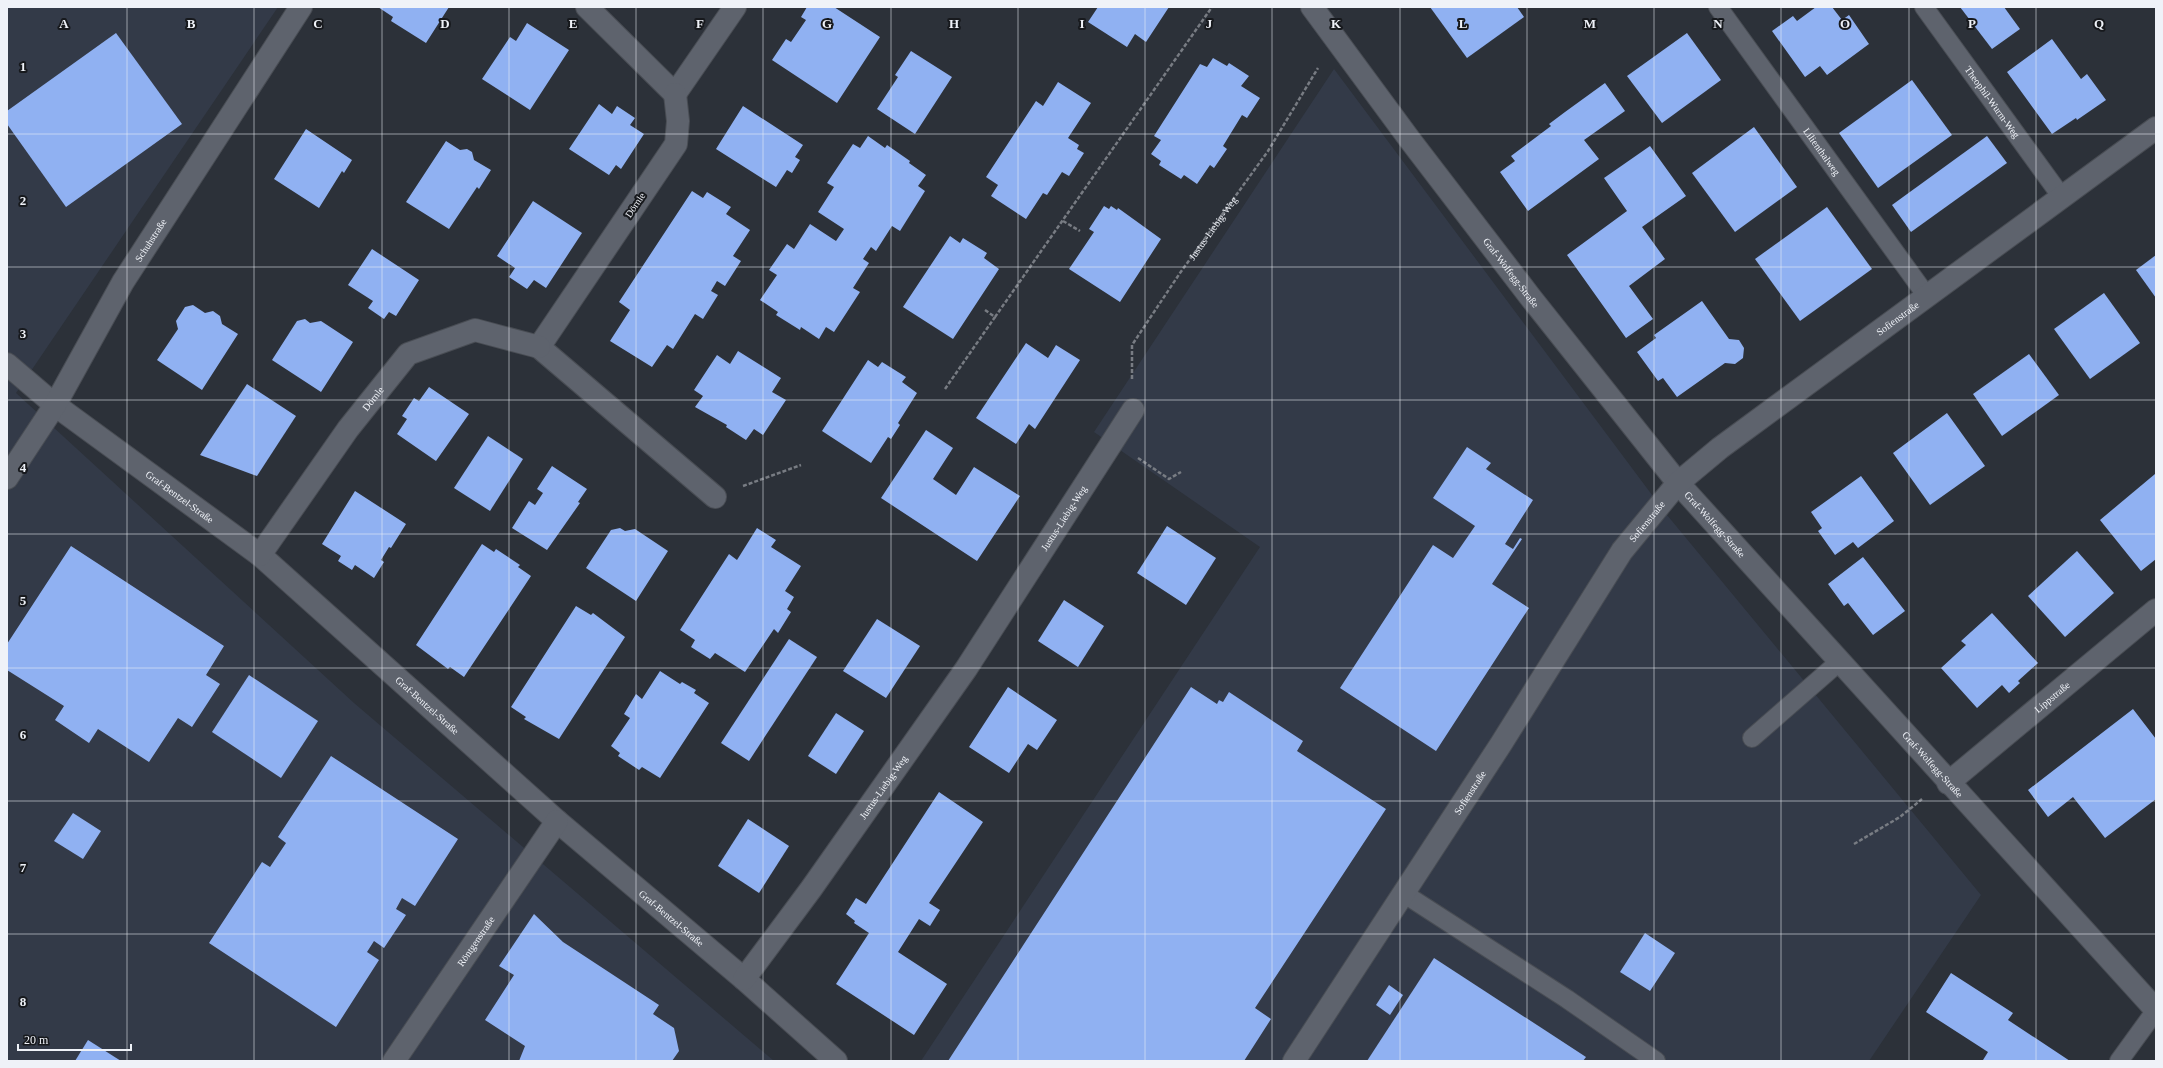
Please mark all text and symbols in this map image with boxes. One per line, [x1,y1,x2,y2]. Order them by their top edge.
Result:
text: A [59,16,69,31]
text: B [187,16,196,31]
text: C [313,16,323,31]
text: D [440,16,450,31]
text: E [569,16,577,31]
text: F [696,16,704,31]
text: G [822,16,832,31]
text: H [949,16,959,31]
text: I [1079,16,1085,31]
text: J [1206,16,1213,31]
text: K [1331,16,1342,31]
text: L [1459,16,1468,31]
text: M [1584,16,1596,31]
text: N [1713,16,1723,31]
text: O [1840,16,1850,31]
text: P [1968,16,1976,31]
text: Q [2094,16,2104,31]
text: 1 [20,59,26,74]
street label: Theophil-Wurm-Weg [1963,64,2022,140]
street label: Lilienthalweg [1801,126,1843,177]
street label: Dörnle [623,190,648,220]
text: 2 [20,193,26,208]
street label: Justus-Liebig-Weg [1186,194,1239,262]
street label: Schuhstraße [132,216,168,263]
street label: Graf-Wolfegg-Straße [1481,235,1542,310]
street label: Sofienstraße [1874,298,1921,337]
text: 3 [20,326,27,341]
street label: Dörnle [360,384,386,413]
text: 4 [20,460,27,475]
street label: Graf-Bentzel-Straße [144,468,216,525]
street label: Justus-Liebig-Weg [1038,483,1088,553]
street label: Graf-Wolfegg-Straße [1683,489,1748,560]
street label: Sofienstraße [1626,498,1667,544]
text: 5 [20,593,27,608]
street label: Graf-Bentzel-Straße [394,674,462,737]
street label: Lippstraße [2032,678,2072,715]
text: 6 [20,727,27,742]
street label: Graf-Wolfegg-Straße [1900,729,1966,800]
street label: Justus-Liebig-Weg [857,753,909,821]
street label: Sofienstraße [1451,768,1488,816]
text: 7 [20,860,27,875]
street label: Graf-Bentzel-Straße [637,887,707,949]
street label: Röntgenstraße [455,914,497,968]
text: 8 [20,994,27,1009]
scale bar [18,1026,131,1052]
text: 20 m [24,1033,49,1047]

